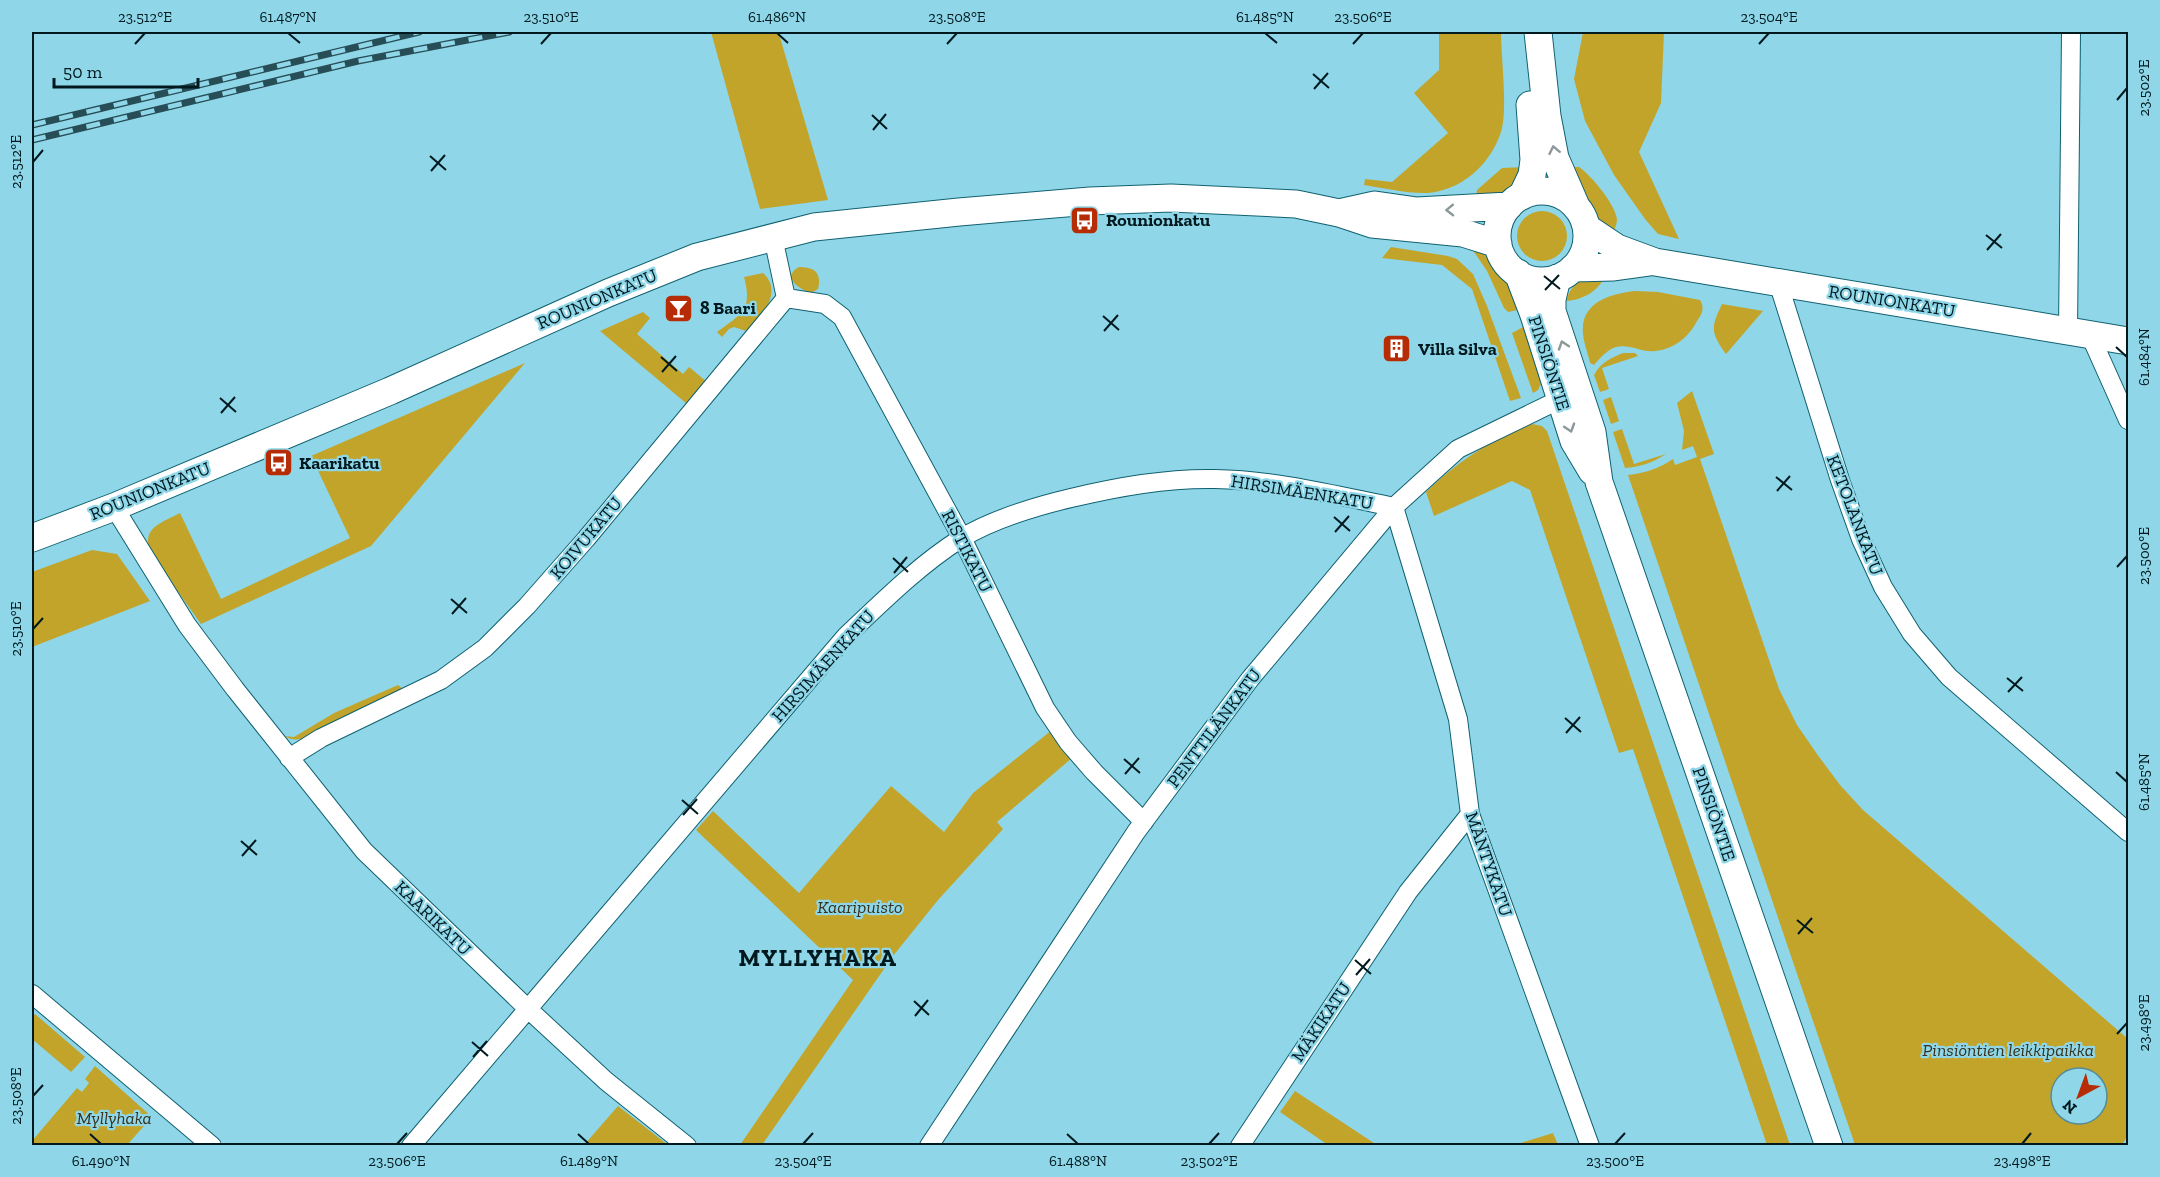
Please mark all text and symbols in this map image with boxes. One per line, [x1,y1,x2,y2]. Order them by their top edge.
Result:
text: 23.512°E [118,8,172,26]
text: 61.487°N [259,8,317,26]
text: 23.510°E [523,8,579,26]
text: 61.486°N [748,8,806,26]
text: 23.508°E [928,8,986,26]
text: 61.485°N [1236,8,1294,26]
text: 23.506°E [1334,8,1392,26]
text: 23.504°E [1740,8,1798,26]
scale bar [54,51,198,89]
text: 23.502°E [2135,59,2153,117]
text: 50 m [63,61,103,83]
text: 23.512°E [7,135,25,189]
one-way arrow [1548,145,1561,155]
bus stop icon: Rounionkatu [1069,204,1101,236]
one-way arrow [1446,204,1455,217]
place label: Rounionkatu [1106,209,1211,231]
street label: ROUNIONKATU [534,264,660,334]
street label: ROUNIONKATU [1827,280,1957,322]
bar icon: 8 Baari [663,292,695,324]
place label: 8 Baari [700,297,756,319]
street label: PINSIÖNTIE [1523,313,1575,413]
text: 61.484°N [2135,328,2153,386]
building icon: Villa Silva [1381,333,1413,365]
place label: Villa Silva [1418,338,1497,360]
one-way arrow [1558,340,1571,351]
one-way arrow [1563,422,1575,433]
bus stop icon: Kaarikatu [262,447,294,479]
place label: Kaarikatu [299,452,380,474]
street label: KETOLANKATU [1822,452,1888,578]
street label: ROUNIONKATU [86,457,214,525]
street label: HIRSIMÄENKATU [1229,470,1375,514]
street label: KOIVUKATU [545,492,627,584]
street label: RISTIKATU [937,506,997,596]
text: 23.500°E [2135,527,2153,585]
text: 23.510°E [7,601,25,657]
street label: HIRSIMÄENKATU [767,605,879,727]
street label: PENTTILÄNKATU [1162,664,1266,792]
text: 61.485°N [2135,753,2153,811]
street label: PINSIÖNTIE [1688,764,1740,864]
street label: MÄNTYKATU [1461,809,1517,919]
street label: KAARIKATU [390,876,476,960]
park label: Kaaripuisto [817,896,903,918]
district label: MYLLYHAKA [738,943,898,972]
street label: MÄKIKATU [1286,978,1356,1066]
text: 23.498°E [2135,994,2153,1052]
park label: Pinsiöntien leikkipaikka [1922,1039,2094,1061]
north arrow [2049,1066,2109,1126]
text: 23.508°E [7,1067,25,1125]
text: N [2059,1096,2080,1118]
park label: Myllyhaka [76,1107,152,1129]
text: 61.490°N [72,1152,130,1170]
text: 23.506°E [368,1152,426,1170]
text: 61.489°N [560,1152,618,1170]
text: 23.504°E [774,1152,832,1170]
text: 61.488°N [1049,1152,1107,1170]
text: 23.502°E [1180,1152,1238,1170]
text: 23.500°E [1586,1152,1644,1170]
text: 23.498°E [1993,1152,2051,1170]

